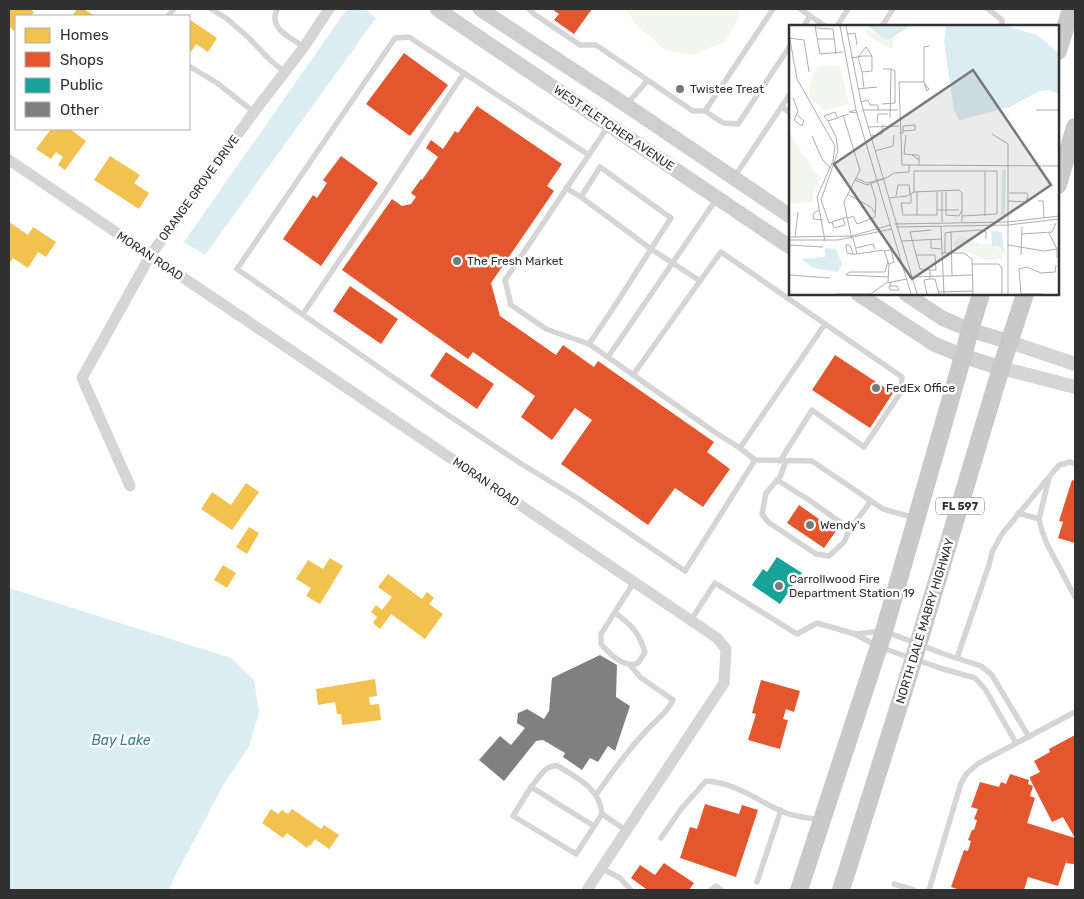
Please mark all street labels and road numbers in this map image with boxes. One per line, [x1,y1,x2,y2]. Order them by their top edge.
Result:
street label: WEST FLETCHER AVENUE [551,82,677,174]
street label: ORANGE GROVE DRIVE [156,132,242,244]
street label: MORAN ROAD [114,229,186,283]
street label: MORAN ROAD [450,455,522,509]
road number: FL 597 [936,498,984,514]
street label: NORTH DALE MABRY HIGHWAY [893,536,957,705]

